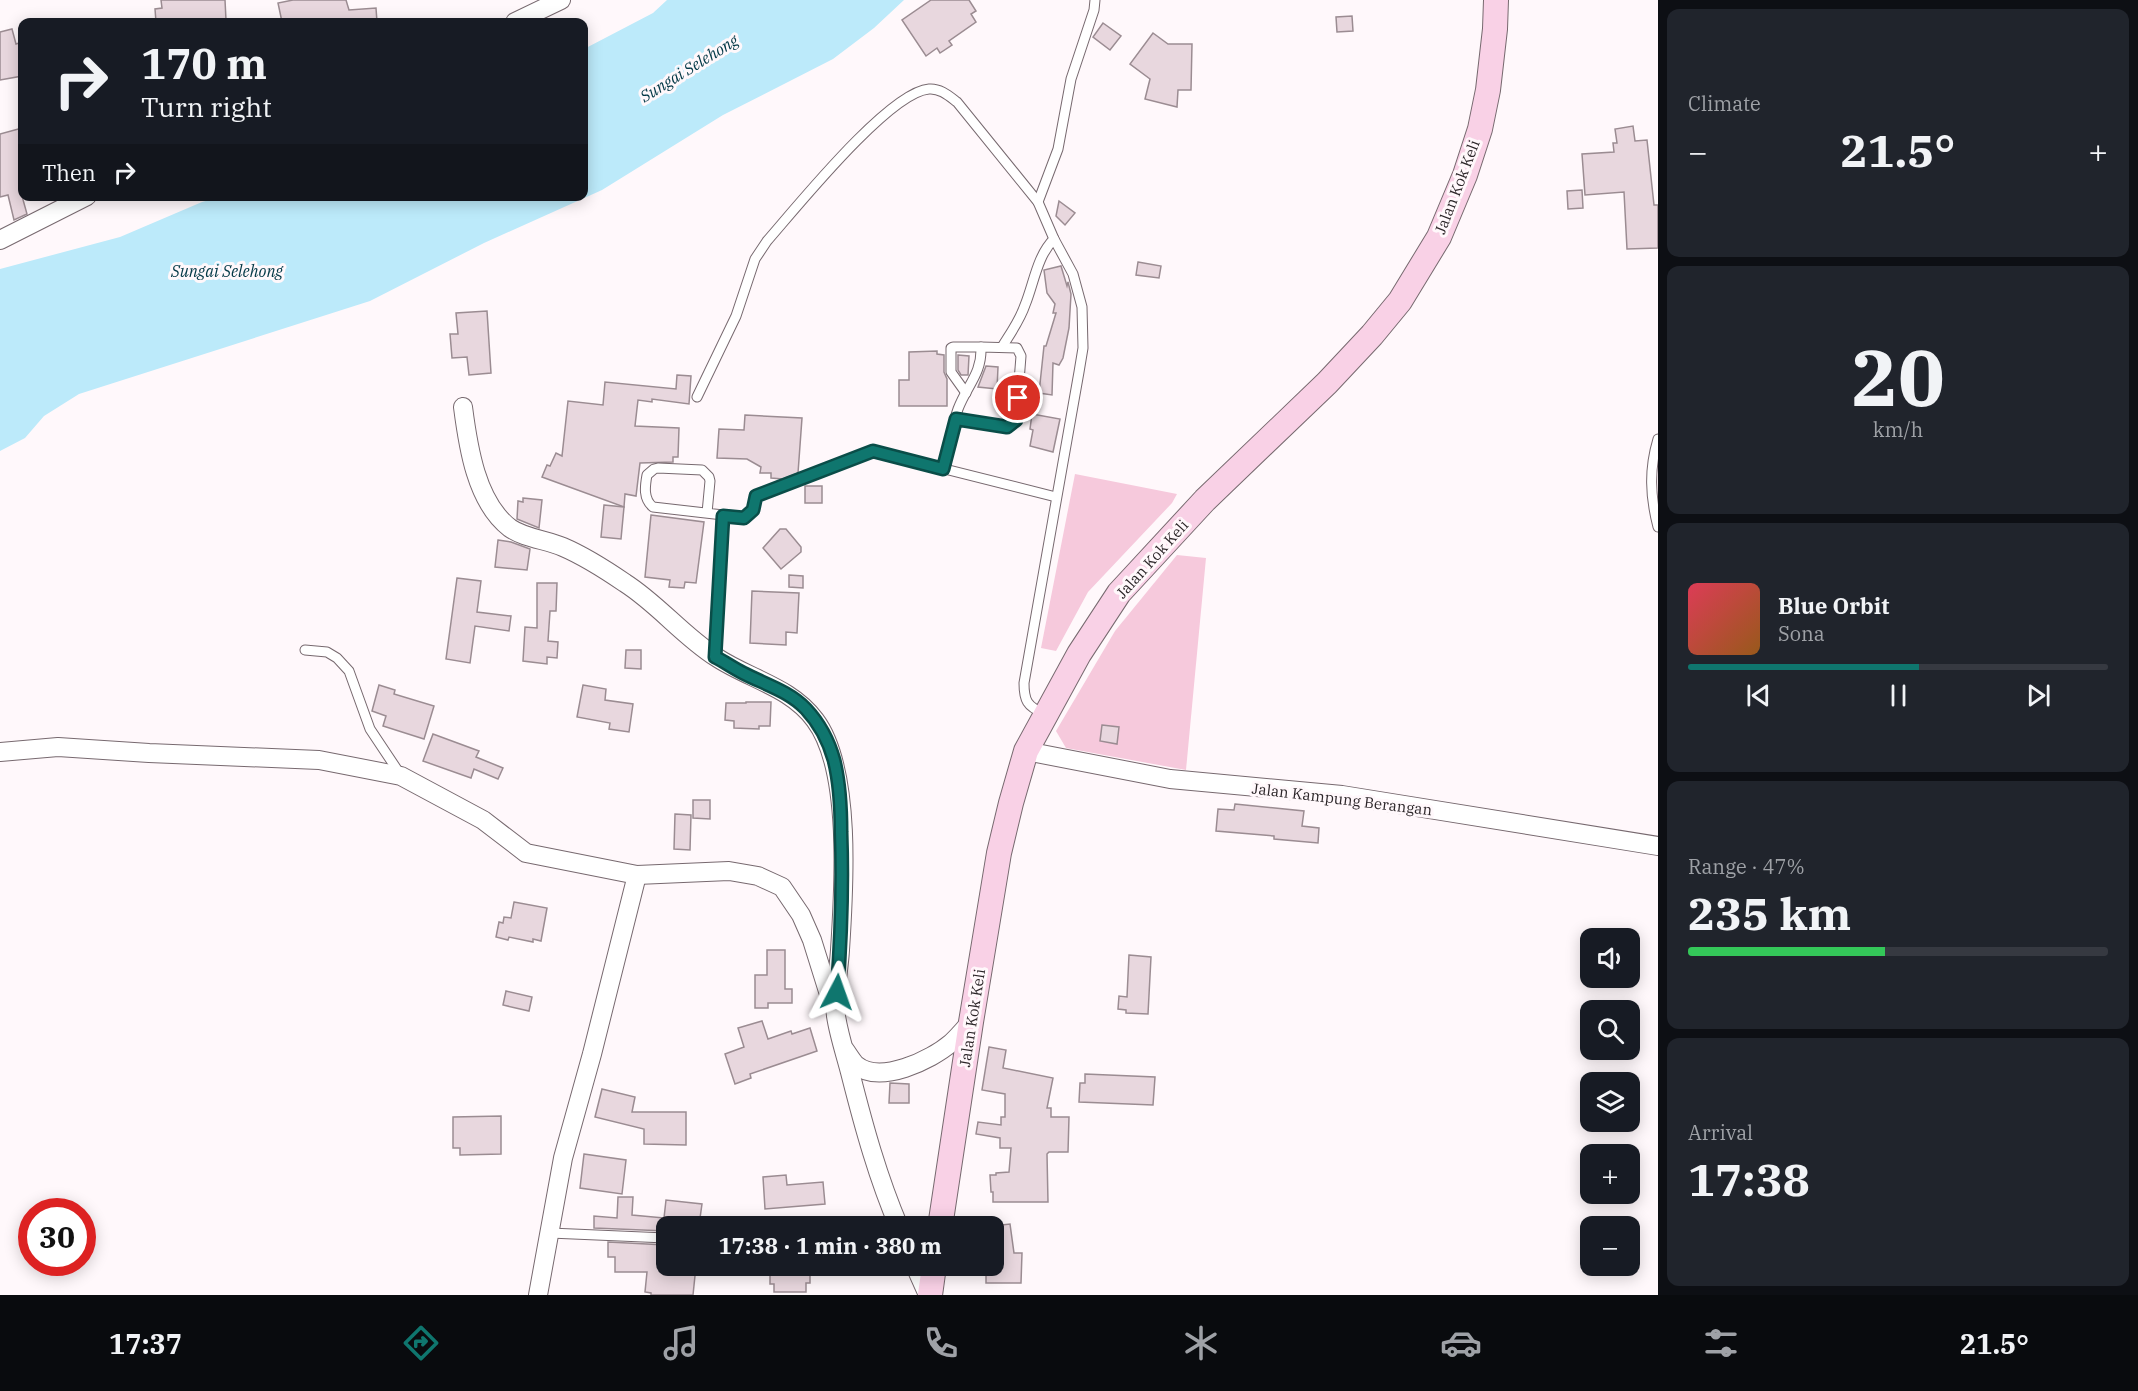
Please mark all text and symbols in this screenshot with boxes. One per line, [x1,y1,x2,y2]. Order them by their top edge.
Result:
water label: Sungai Selehong [635,30,742,107]
text: 170 m [141,36,267,91]
icon: right [42,42,120,120]
text: Turn right [141,89,272,124]
text: Climate [1688,90,1761,117]
text: 21.5° [1841,121,1955,179]
text: − [1688,130,1708,173]
text: + [2088,130,2108,173]
street label: Jalan Kok Keli [1430,137,1484,237]
icon: right [108,156,141,189]
text: Then [42,158,96,187]
water label: Sungai Selehong [170,261,284,281]
text: 20 [1851,326,1945,427]
pin [992,372,1043,423]
icon: arrive [1001,381,1034,414]
text: km/h [1873,416,1923,443]
street label: Jalan Kok Keli [1112,516,1192,602]
text: Blue Orbit [1778,591,1889,620]
text: Sona [1778,620,1825,647]
icon: previous [1742,679,1775,712]
icon: pause [1882,679,1915,712]
icon: next [2022,679,2055,712]
street label: Jalan Kampung Berangan [1251,778,1434,820]
text: Range · 47% [1688,853,1805,880]
text: 235 km [1688,884,1851,942]
map controls [1580,928,1640,1276]
button: sound [1580,928,1640,988]
position arrow [805,960,869,1024]
street label: Jalan Kok Keli [955,967,989,1068]
button: search [1580,1000,1640,1060]
button: layers [1580,1072,1640,1132]
text: Arrival [1688,1119,1753,1146]
button: + [1580,1144,1640,1204]
text: 17:38 [1688,1150,1810,1208]
speed limit sign: 30 [18,1198,96,1276]
button: − [1580,1216,1640,1276]
text: 17:38 · 1 min · 380 m [718,1231,942,1260]
icon: directions [400,1322,442,1364]
icon: music [660,1322,702,1364]
icon: phone [920,1322,962,1364]
icon: climate [1180,1322,1222,1364]
icon: car [1440,1322,1482,1364]
icon: filters [1700,1322,1742,1364]
text: 17:37 [109,1326,182,1361]
text: 21.5° [1960,1326,2029,1361]

